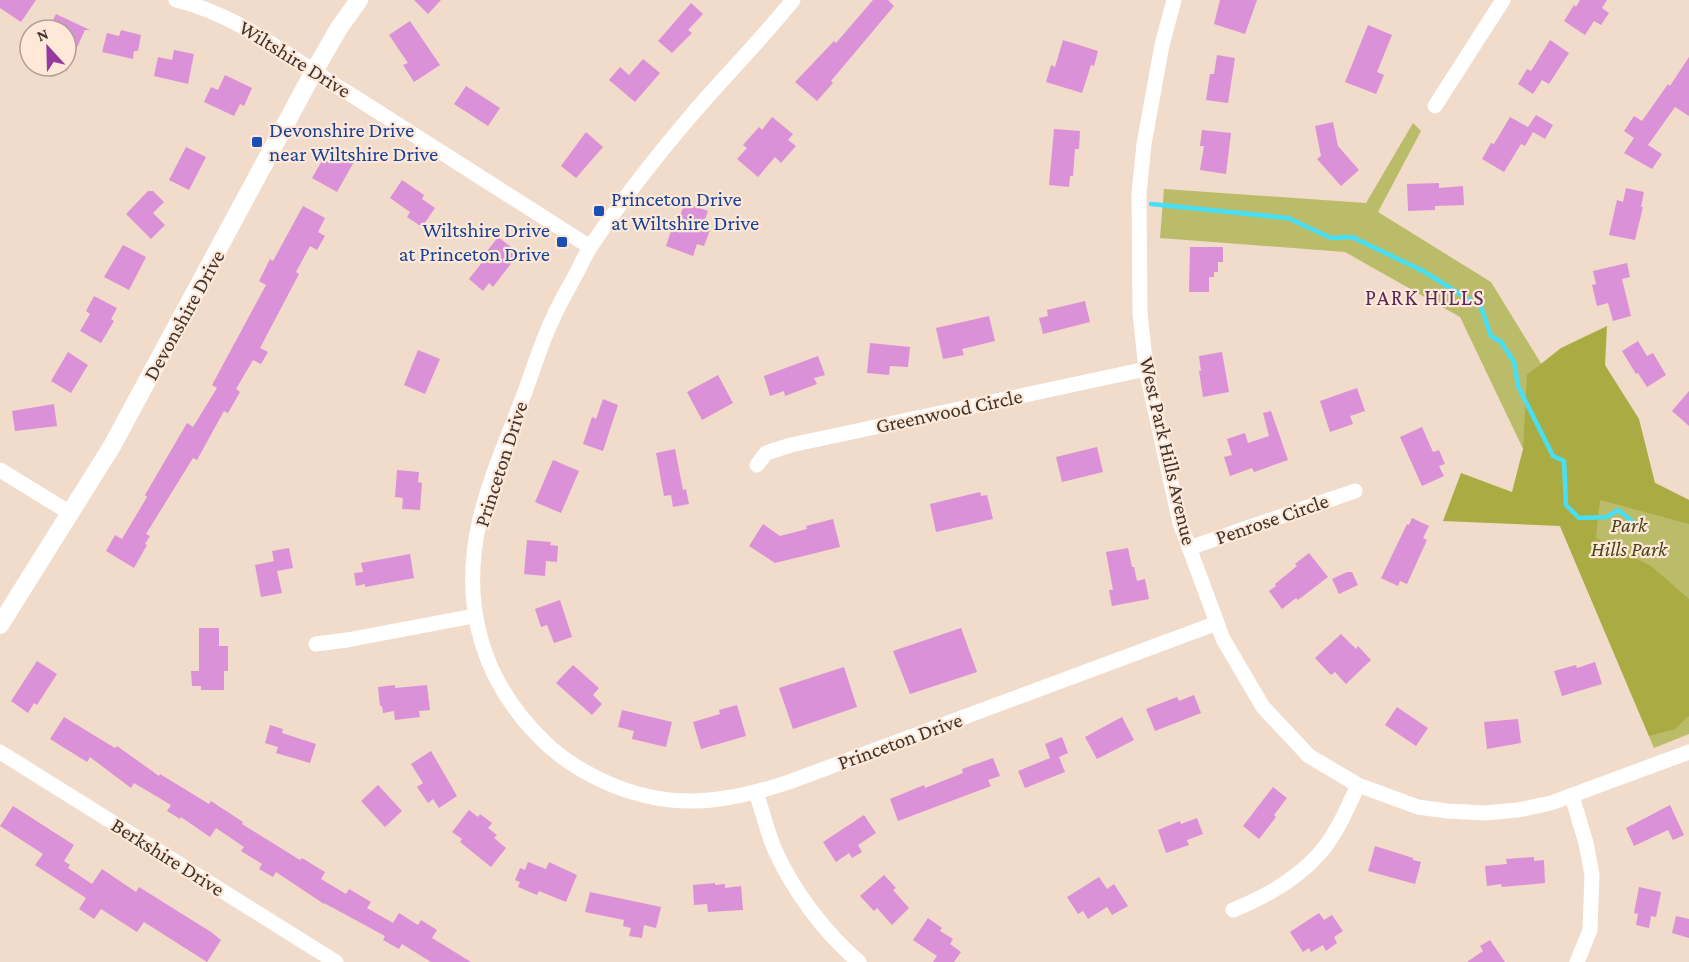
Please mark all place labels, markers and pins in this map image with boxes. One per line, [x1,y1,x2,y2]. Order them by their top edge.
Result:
place label: Devonshire Drive near Wiltshire Drive [269,118,438,166]
marker: Devonshire Drive near Wiltshire Drive [250,135,264,149]
place label: Princeton Drive at Wiltshire Drive [611,187,759,235]
marker: Princeton Drive at Wiltshire Drive [592,204,606,218]
place label: Wiltshire Drive at Princeton Drive [399,218,550,266]
marker: Wiltshire Drive at Princeton Drive [555,235,569,249]

